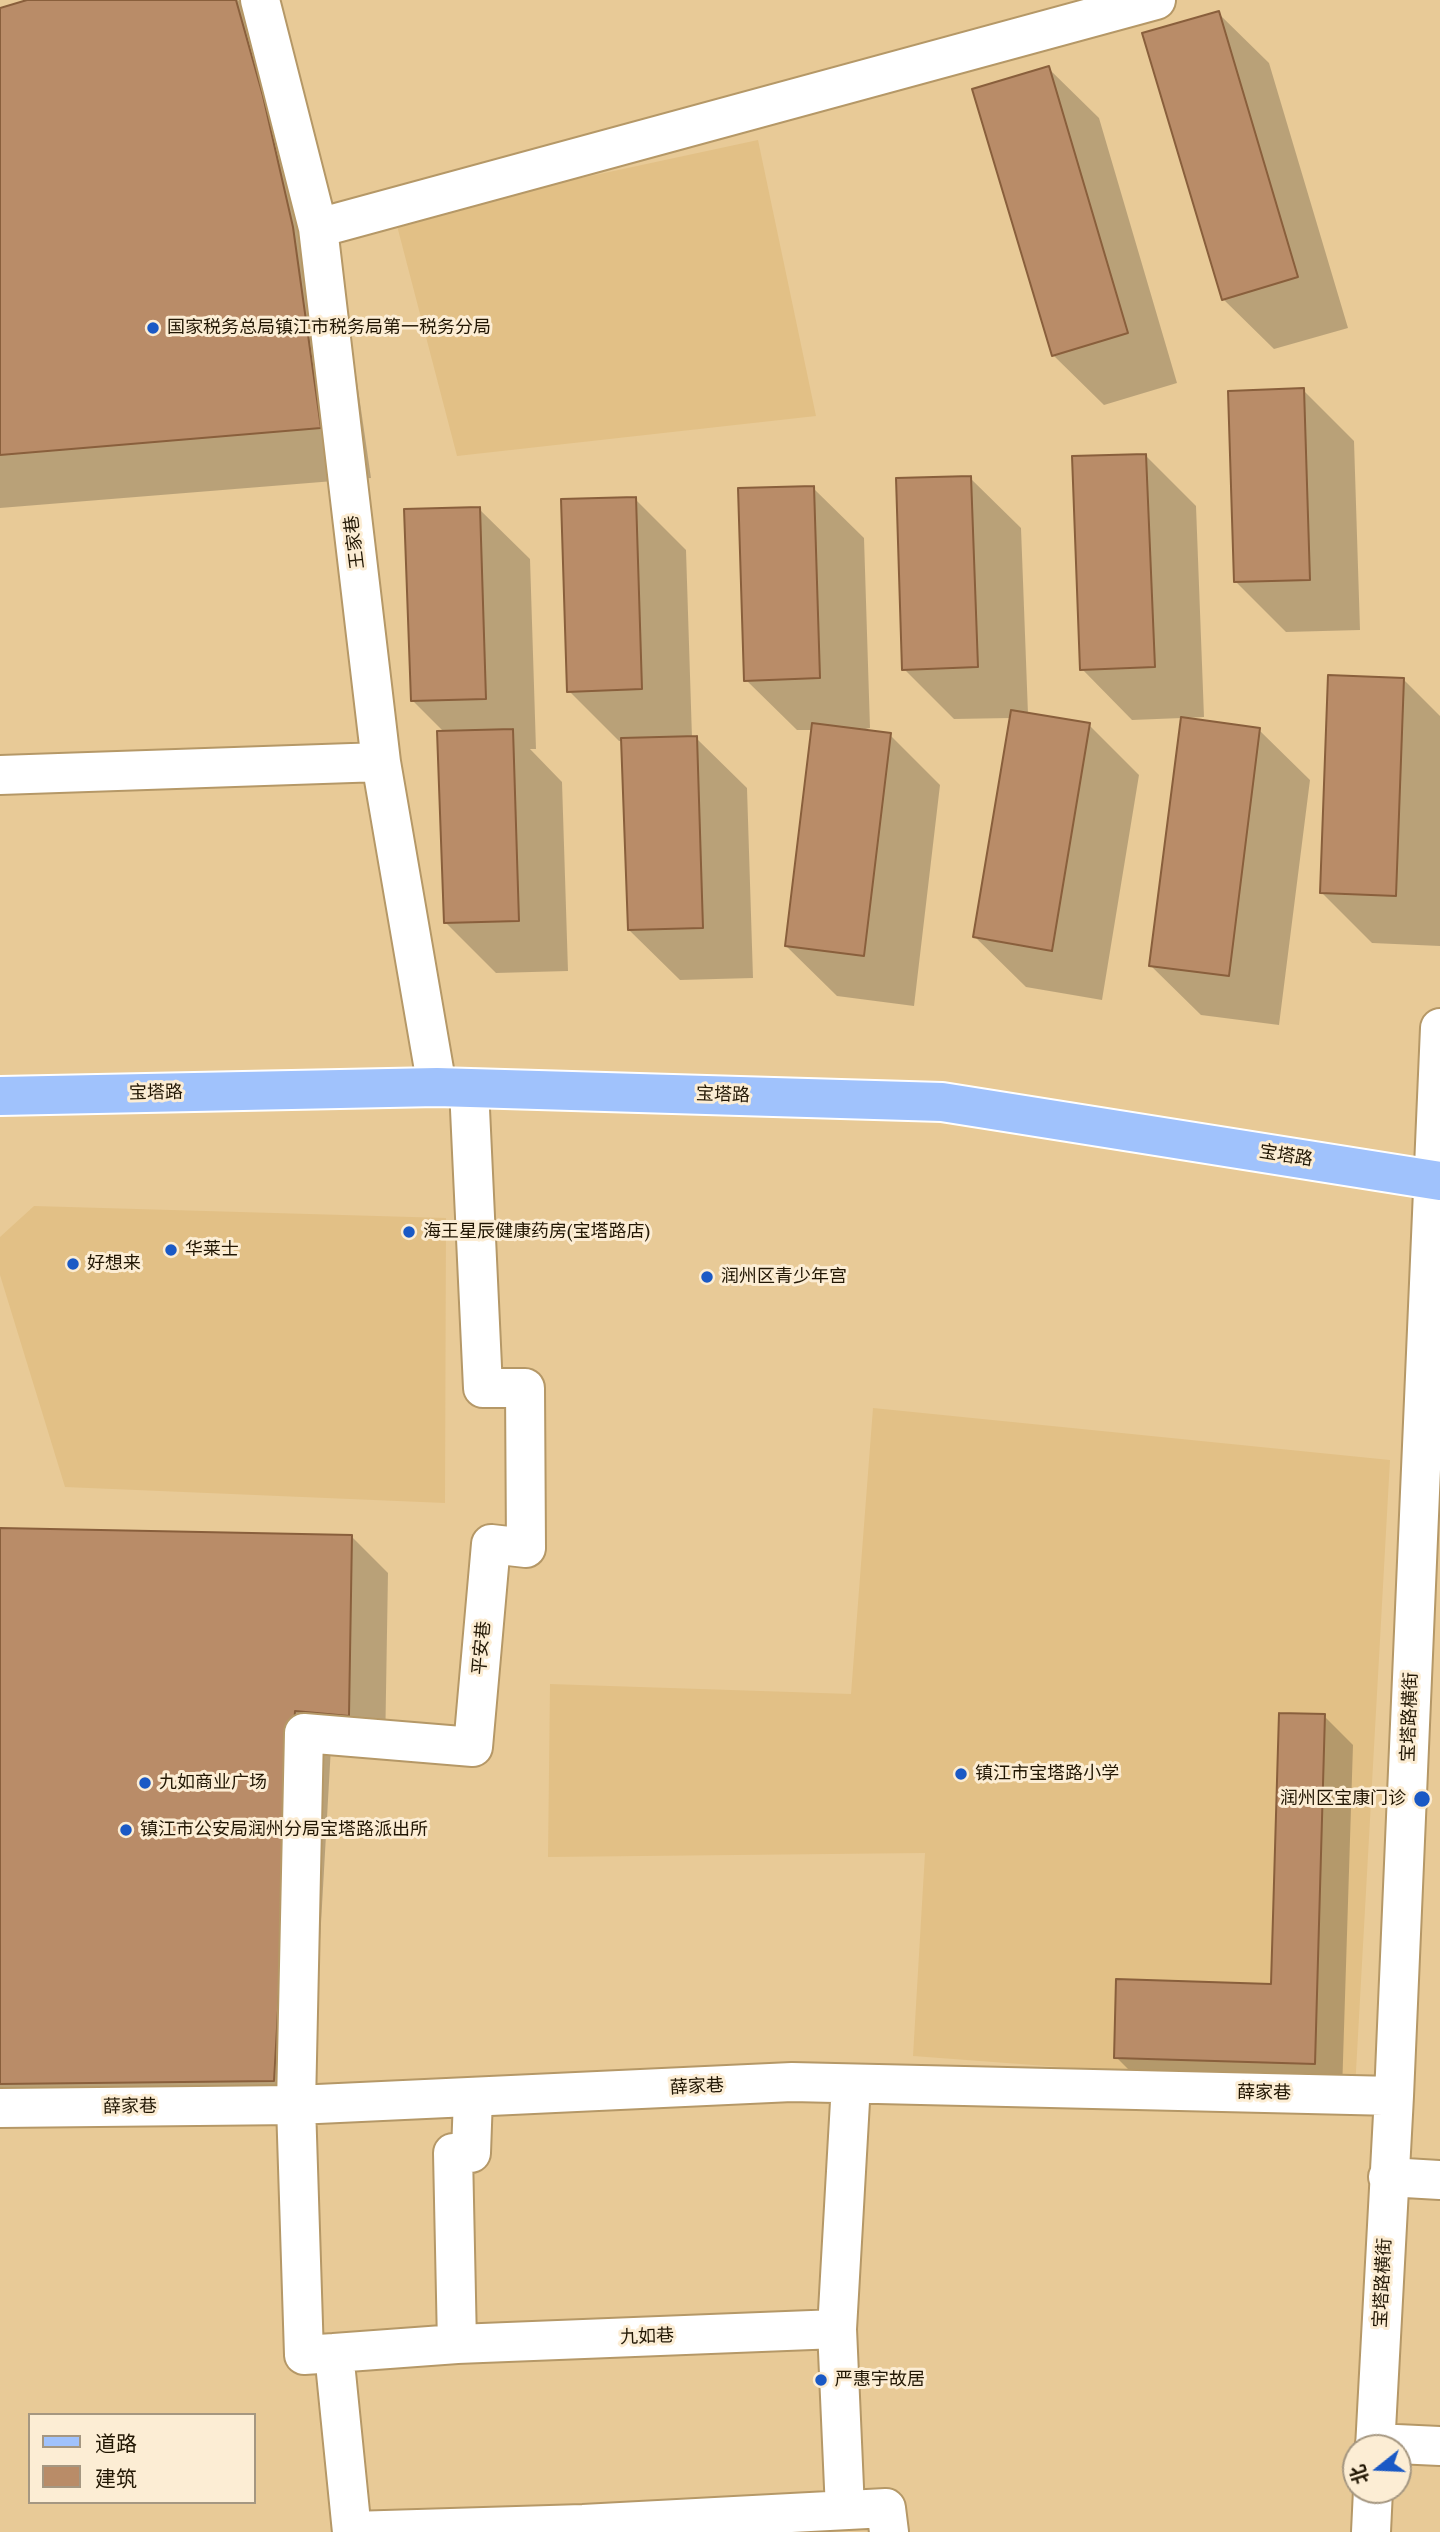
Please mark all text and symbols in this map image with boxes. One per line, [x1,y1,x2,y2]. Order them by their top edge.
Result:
place label: 国家税务总局镇江市税务局第一税务分局 [167,317,491,339]
marker: 国家税务总局镇江市税务局第一税务分局 [145,320,161,336]
street label: 王家巷 [341,514,369,570]
street label: 宝塔路 [129,1082,183,1104]
street label: 宝塔路 [696,1083,750,1107]
street label: 宝塔路 [1258,1141,1314,1171]
place label: 海王星辰健康药房(宝塔路店) [423,1221,650,1243]
marker: 海王星辰健康药房(宝塔路店) [401,1224,417,1240]
place label: 华莱士 [185,1239,239,1261]
marker: 华莱士 [163,1242,179,1258]
place label: 好想来 [87,1253,141,1275]
marker: 好想来 [65,1256,81,1272]
place label: 润州区青少年宫 [721,1266,847,1288]
marker: 润州区青少年宫 [699,1269,715,1285]
street label: 平安巷 [469,1620,495,1676]
street label: 宝塔路横街 [1398,1672,1422,1762]
place label: 镇江市宝塔路小学 [975,1763,1119,1785]
marker: 镇江市宝塔路小学 [953,1766,969,1782]
place label: 九如商业广场 [159,1772,267,1794]
marker: 九如商业广场 [137,1775,153,1791]
place label: 润州区宝康门诊 [1280,1788,1406,1810]
marker: 润州区宝康门诊 [1412,1789,1432,1809]
place label: 镇江市公安局润州分局宝塔路派出所 [140,1819,428,1841]
marker: 镇江市公安局润州分局宝塔路派出所 [118,1822,134,1838]
street label: 薛家巷 [669,2075,725,2099]
street label: 薛家巷 [1237,2082,1291,2104]
street label: 薛家巷 [103,2096,157,2118]
street label: 宝塔路横街 [1370,2237,1396,2329]
street label: 九如巷 [620,2325,674,2349]
place label: 严惠宇故居 [835,2369,925,2391]
marker: 严惠宇故居 [813,2372,829,2388]
legend [28,2413,256,2504]
text: 道路 [95,2430,137,2457]
north arrow [1342,2434,1412,2504]
text: 北 [1345,2462,1373,2488]
text: 建筑 [95,2465,137,2492]

